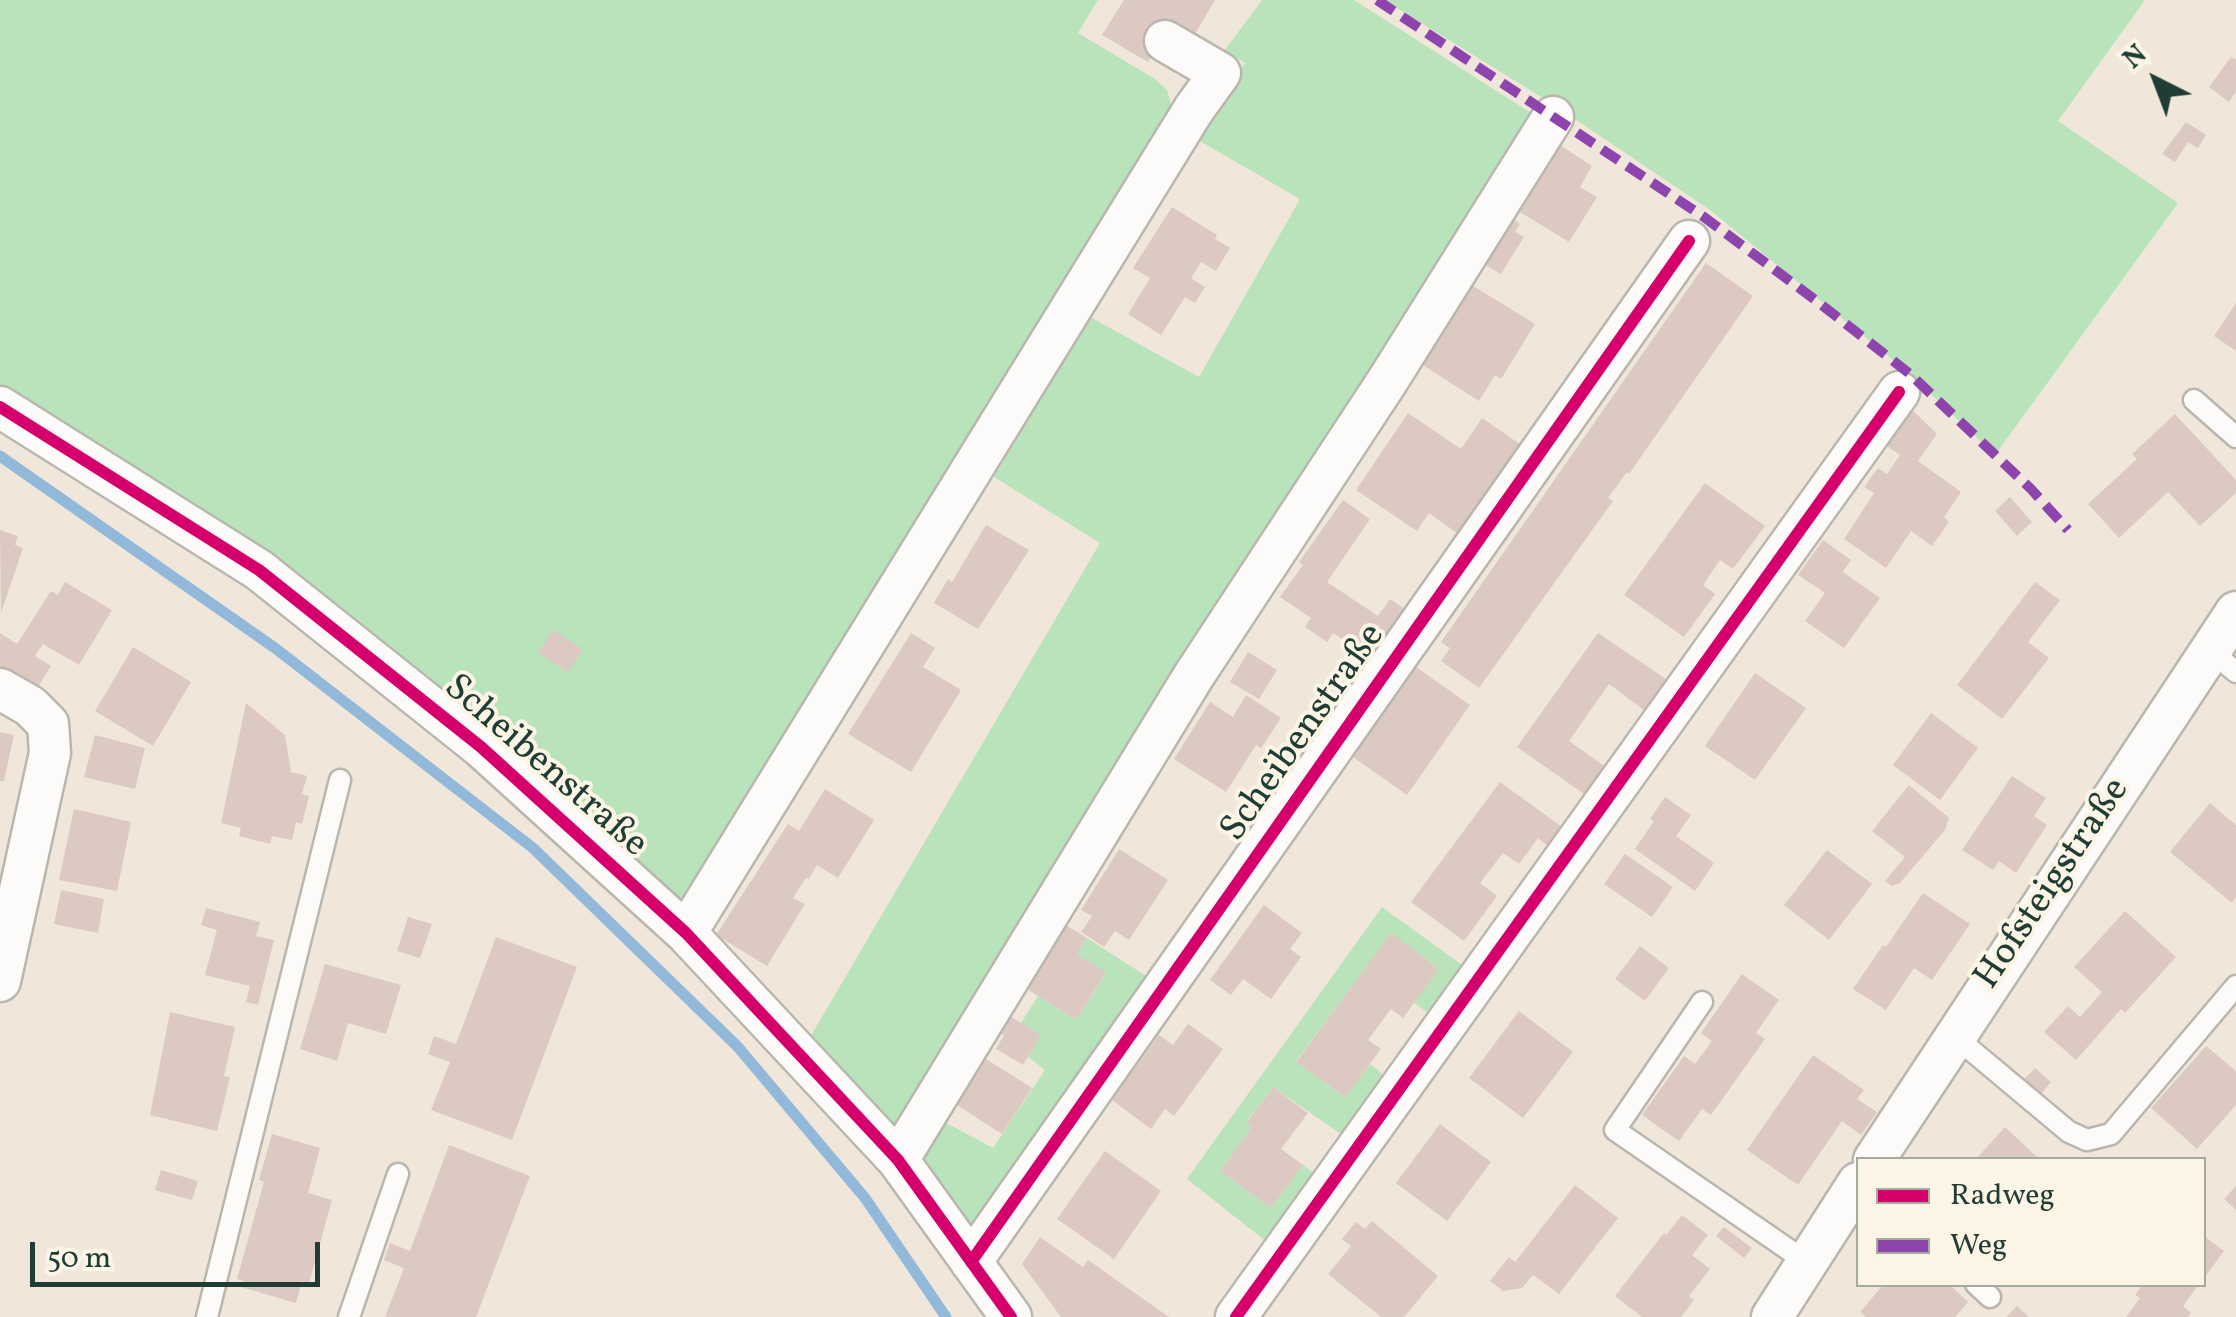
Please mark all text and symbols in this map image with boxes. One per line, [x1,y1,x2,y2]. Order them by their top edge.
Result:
north arrow [2106,30,2206,130]
text: N [2115,36,2156,79]
street label: Scheibenstraße [1213,616,1397,852]
street label: Scheibenstraße [433,667,655,869]
street label: Hofsteigstraße [1967,771,2141,999]
legend [1856,1157,2206,1287]
text: Radweg [1950,1175,2055,1217]
scale bar [35,1222,325,1284]
text: Weg [1950,1225,2007,1267]
text: 50 m [47,1238,111,1280]

